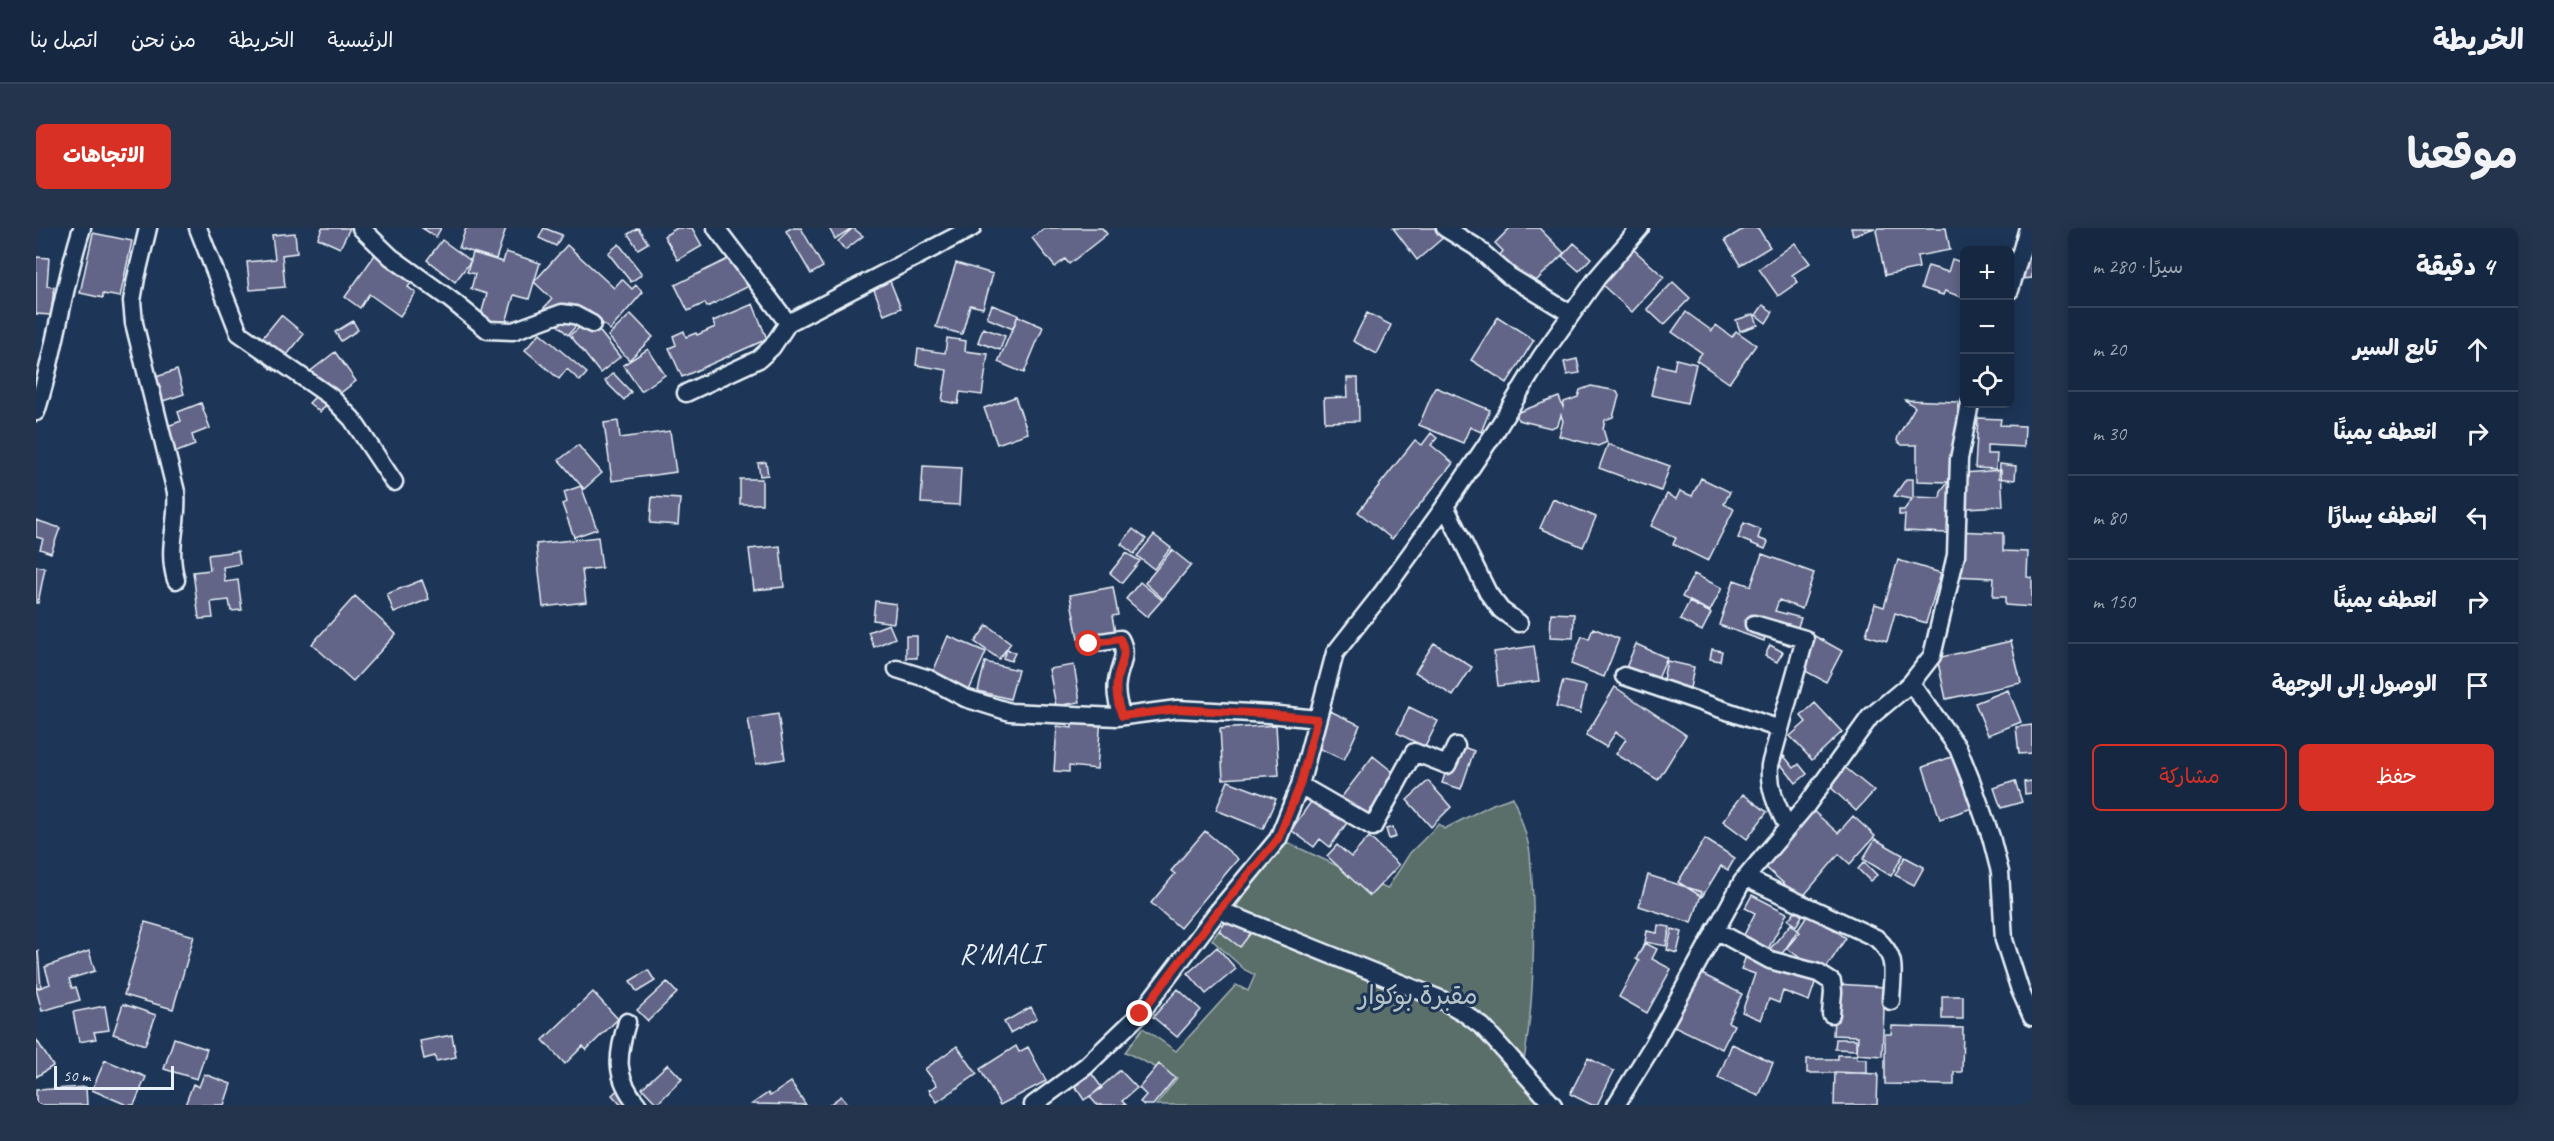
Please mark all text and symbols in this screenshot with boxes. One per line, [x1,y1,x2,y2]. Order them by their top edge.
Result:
text: الخريطة [2433,22,2524,57]
text: اتصل بنا [30,27,98,53]
text: من نحن [131,27,196,53]
text: الخريطة [229,27,295,53]
text: الرئيسية [328,27,393,53]
button: الاتجاهات [36,124,171,189]
text: موقعنا [2407,128,2518,181]
map controls [1960,246,2014,408]
button: + [1960,246,2014,300]
text: 4 دقيقة [2416,250,2494,283]
text: سيرًا · 280 m [2092,254,2183,279]
button: − [1960,300,2014,354]
icon: ahead [2461,333,2494,366]
text: تابع السير [2353,334,2437,362]
text: 20 m [2092,337,2126,362]
button: locate [1960,354,2014,408]
icon: right [2461,417,2494,450]
text: انعطف يمينًا [2333,418,2437,446]
text: 30 m [2092,421,2126,446]
icon: left [2461,501,2494,534]
text: انعطف يسارًا [2328,502,2437,530]
text: 80 m [2092,505,2126,530]
icon: right [2461,585,2494,618]
text: انعطف يمينًا [2333,586,2437,614]
text: 150 m [2092,589,2135,614]
route start [1075,630,1101,656]
icon: arrive [2461,669,2494,702]
text: الوصول إلى الوجهة [2272,670,2437,698]
button: مشاركة [2092,744,2287,811]
button: حفظ [2299,744,2494,811]
district label: R'MALI [959,936,1047,971]
park label: مقبرة بوكوار [1356,979,1478,1012]
route end [1126,1000,1152,1026]
scale bar [54,1063,174,1090]
text: 50 m [63,1066,90,1086]

